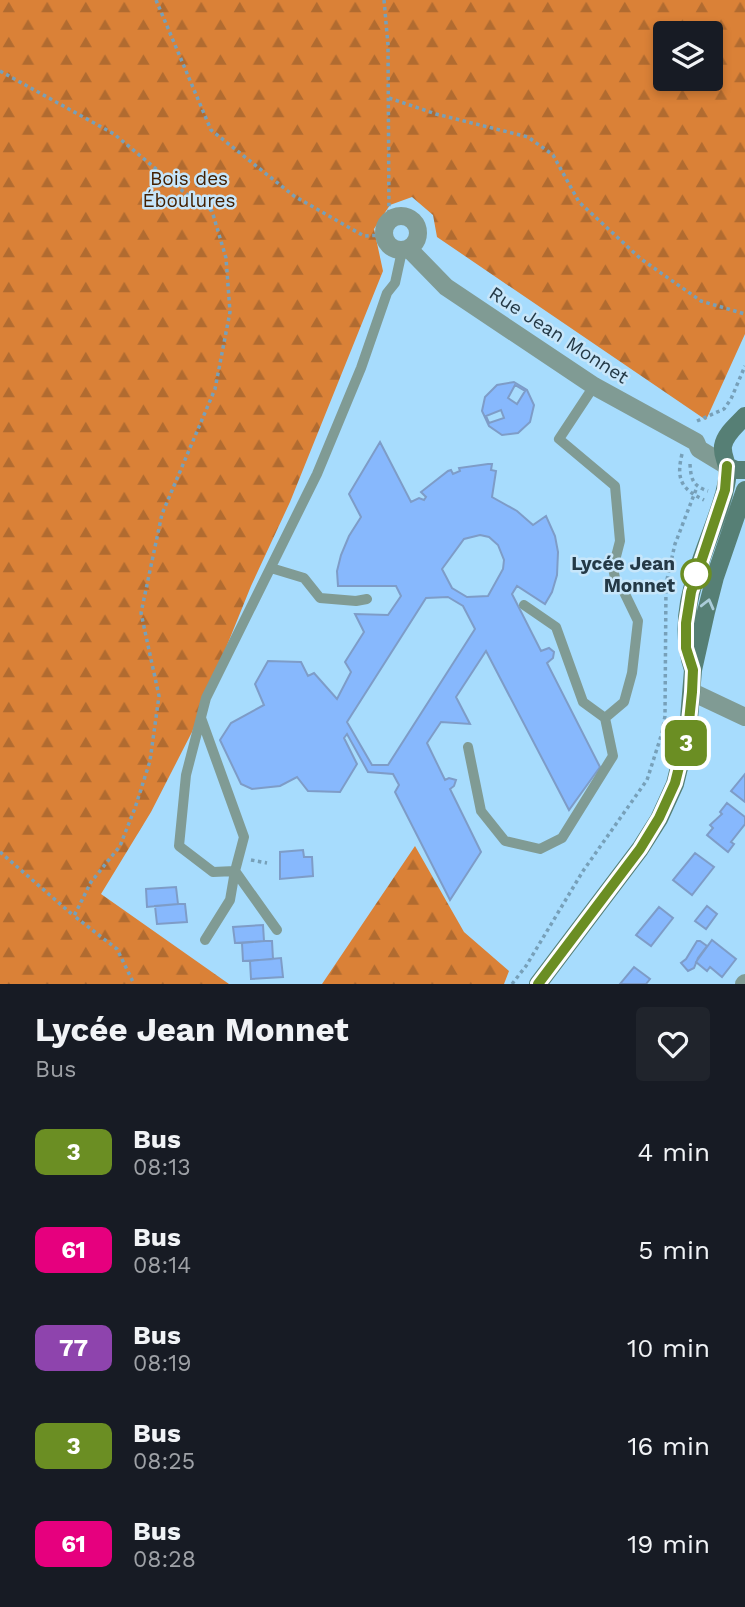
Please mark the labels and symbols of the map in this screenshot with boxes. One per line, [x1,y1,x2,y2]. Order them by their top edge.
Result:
park label: Bois des Éboulures [142,167,236,212]
street label: Rue Jean Monnet [485,281,633,389]
place label: Lycée Jean Monnet [571,552,676,597]
marker: Lycée Jean Monnet [681,559,711,589]
one-way arrow [700,598,714,610]
line badge: 3 [663,720,709,766]

